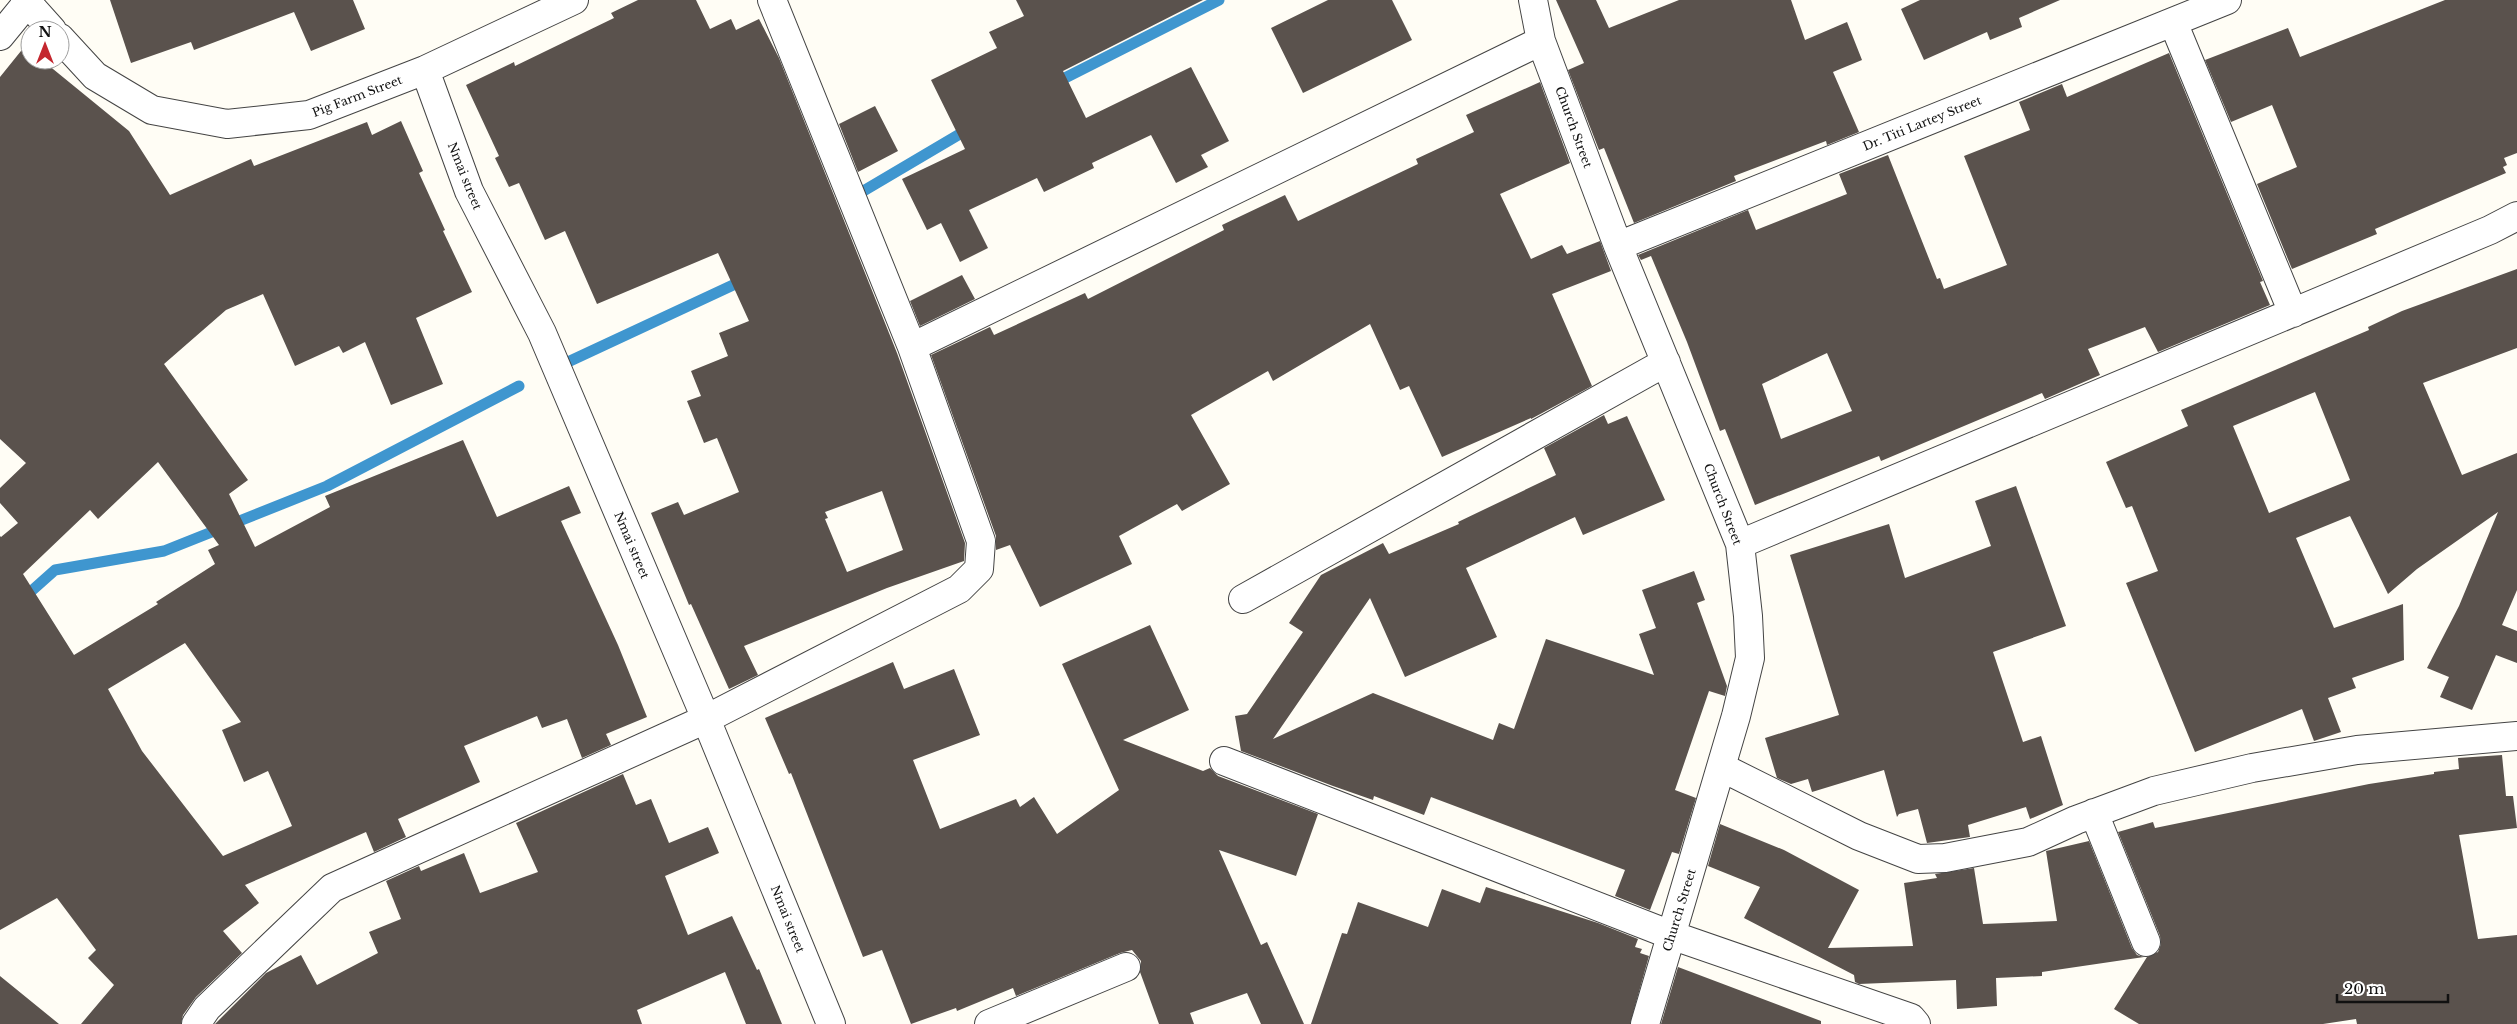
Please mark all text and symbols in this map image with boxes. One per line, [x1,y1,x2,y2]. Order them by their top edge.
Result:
north arrow [20,20,70,70]
text: N [38,23,52,41]
street label: Pig Farm Street [310,72,405,120]
street label: Church Street [1552,84,1596,170]
street label: Dr. Titi Lartey Street [1860,92,1984,154]
street label: Nmai street [445,140,486,212]
street label: Church Street [1701,461,1746,547]
street label: Nmai street [611,509,653,581]
street label: Church Street [1659,866,1699,953]
street label: Nmai street [768,883,809,955]
scale bar [2337,972,2448,1004]
text: 20 m [2344,979,2384,998]

